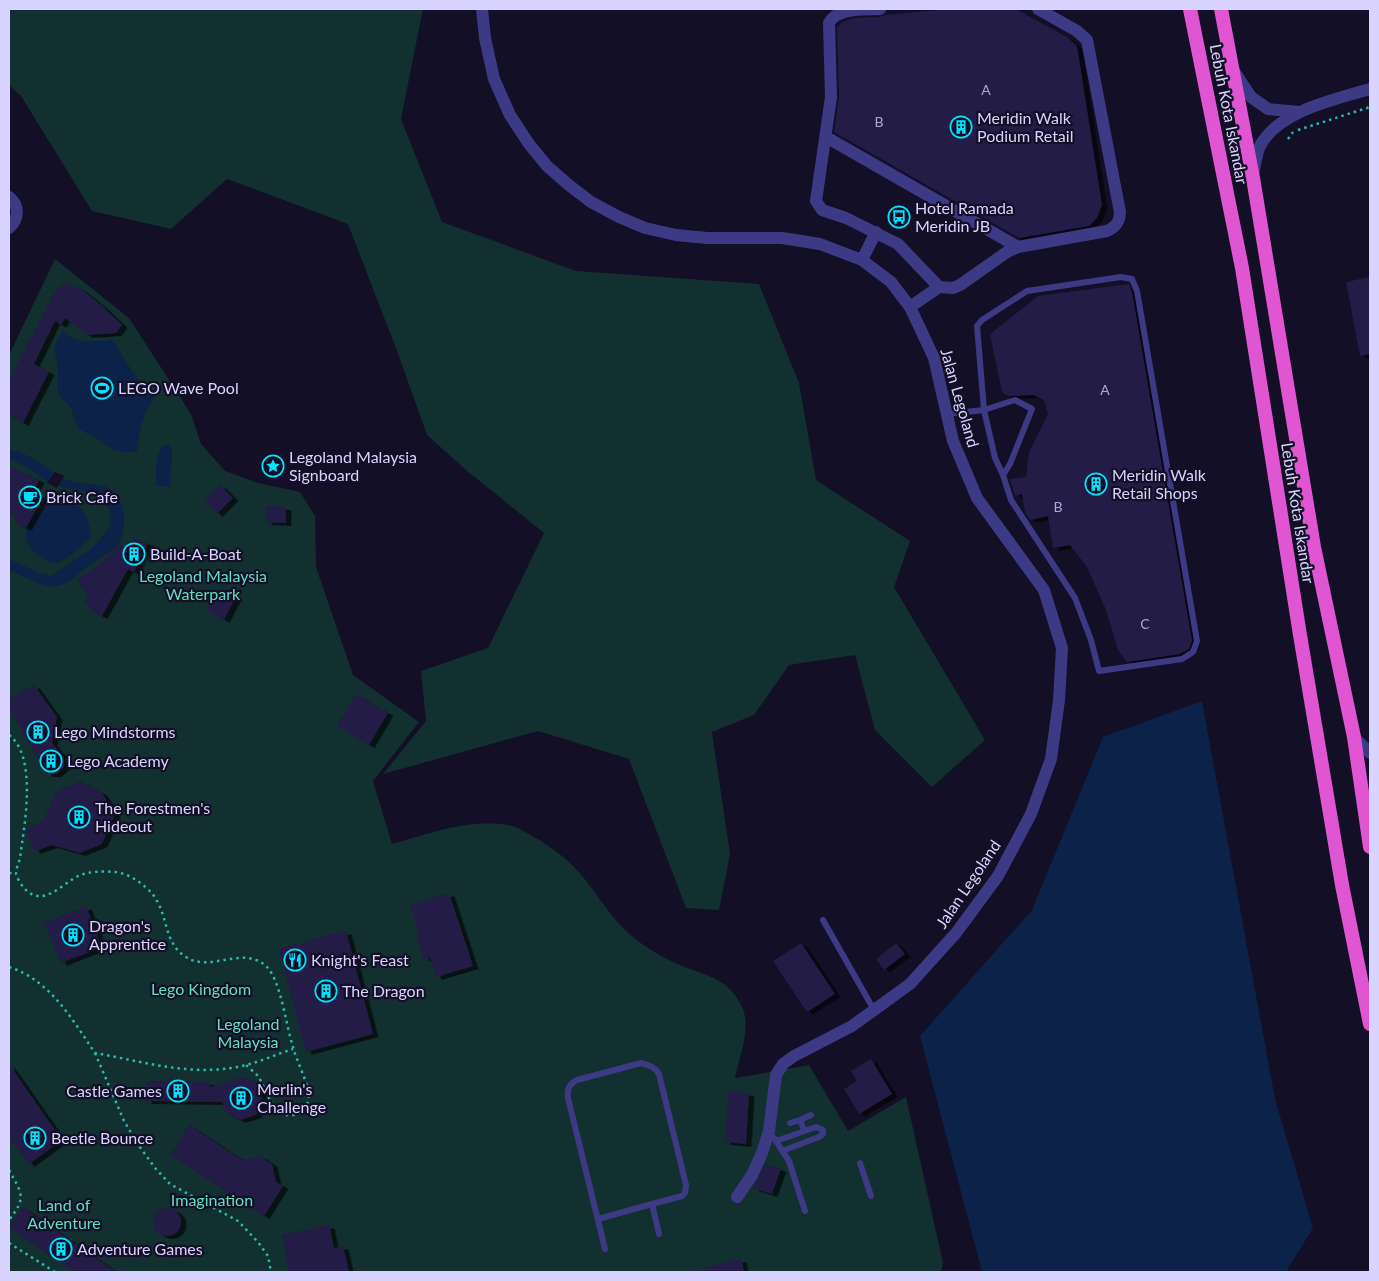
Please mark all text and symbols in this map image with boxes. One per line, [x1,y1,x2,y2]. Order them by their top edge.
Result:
street label: Lebuh Kota Iskandar [1207,42,1252,186]
house number: A [981,81,991,98]
place label: Meridin Walk Podium Retail [977,108,1073,145]
house number: B [874,113,884,130]
building icon: Meridin Walk Podium Retail [949,115,973,139]
place label: Hotel Ramada Meridin JB [915,198,1014,235]
bus stop icon: Hotel Ramada Meridin JB [887,205,911,229]
street label: Jalan Legoland [937,346,984,450]
sports icon: LEGO Wave Pool [90,376,114,400]
place label: LEGO Wave Pool [118,378,239,397]
house number: A [1100,381,1110,398]
street label: Lebuh Kota Iskandar [1278,441,1319,585]
place label: Legoland Malaysia Signboard [289,447,417,484]
place icon: Legoland Malaysia Signboard [261,454,285,478]
place label: Meridin Walk Retail Shops [1112,465,1207,502]
building icon: Meridin Walk Retail Shops [1084,472,1108,496]
cafe icon: Brick Cafe [18,485,42,509]
place label: Brick Cafe [46,487,118,506]
house number: B [1053,498,1063,515]
building icon: Build-A-Boat [122,542,146,566]
place label: Build-A-Boat [150,544,242,563]
park label: Legoland Malaysia Waterpark [139,566,267,603]
house number: C [1140,615,1150,632]
building icon: Lego Mindstorms [26,720,50,744]
place label: Lego Mindstorms [54,722,176,741]
building icon: Lego Academy [39,749,63,773]
place label: Lego Academy [67,751,169,770]
place label: The Forestmen's Hideout [95,798,210,835]
building icon: The Forestmen's Hideout [67,805,91,829]
street label: Jalan Legoland [931,836,1004,931]
place label: Dragon's Apprentice [89,916,166,953]
building icon: Dragon's Apprentice [61,923,85,947]
restaurant icon: Knight's Feast [283,948,307,972]
place label: Knight's Feast [311,950,409,969]
park label: Lego Kingdom [151,979,251,998]
building icon: The Dragon [314,979,338,1003]
place label: The Dragon [342,981,425,1000]
park label: Legoland Malaysia [217,1014,279,1051]
building icon: Castle Games [166,1079,190,1103]
place label: Merlin's Challenge [257,1079,326,1116]
place label: Castle Games [66,1081,162,1100]
building icon: Merlin's Challenge [229,1086,253,1110]
building icon: Beetle Bounce [23,1126,47,1150]
place label: Beetle Bounce [51,1128,153,1147]
park label: Imagination [171,1190,253,1209]
park label: Land of Adventure [27,1195,101,1232]
building icon: Adventure Games [49,1237,73,1261]
place label: Adventure Games [77,1239,203,1258]

